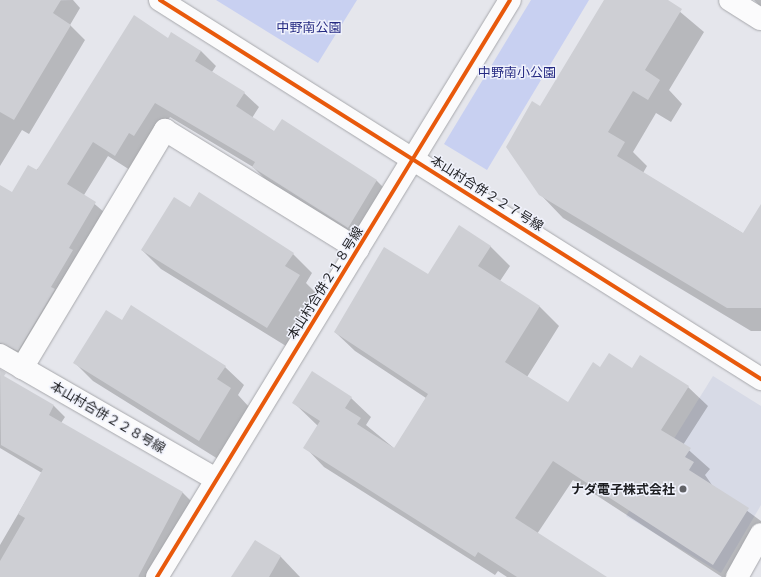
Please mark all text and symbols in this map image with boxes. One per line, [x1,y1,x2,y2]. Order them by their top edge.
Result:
park label: 中野南公園 [277,19,341,35]
park label: 中野南小公園 [478,64,556,80]
street label: 本山村合併２２７号線 [428,152,546,234]
street label: 本山村合併２１８号線 [284,224,366,342]
street label: 本山村合併２２８号線 [48,378,168,456]
place label: ナダ電子株式会社 [571,481,675,497]
marker: ナダ電子株式会社 [678,484,688,494]

